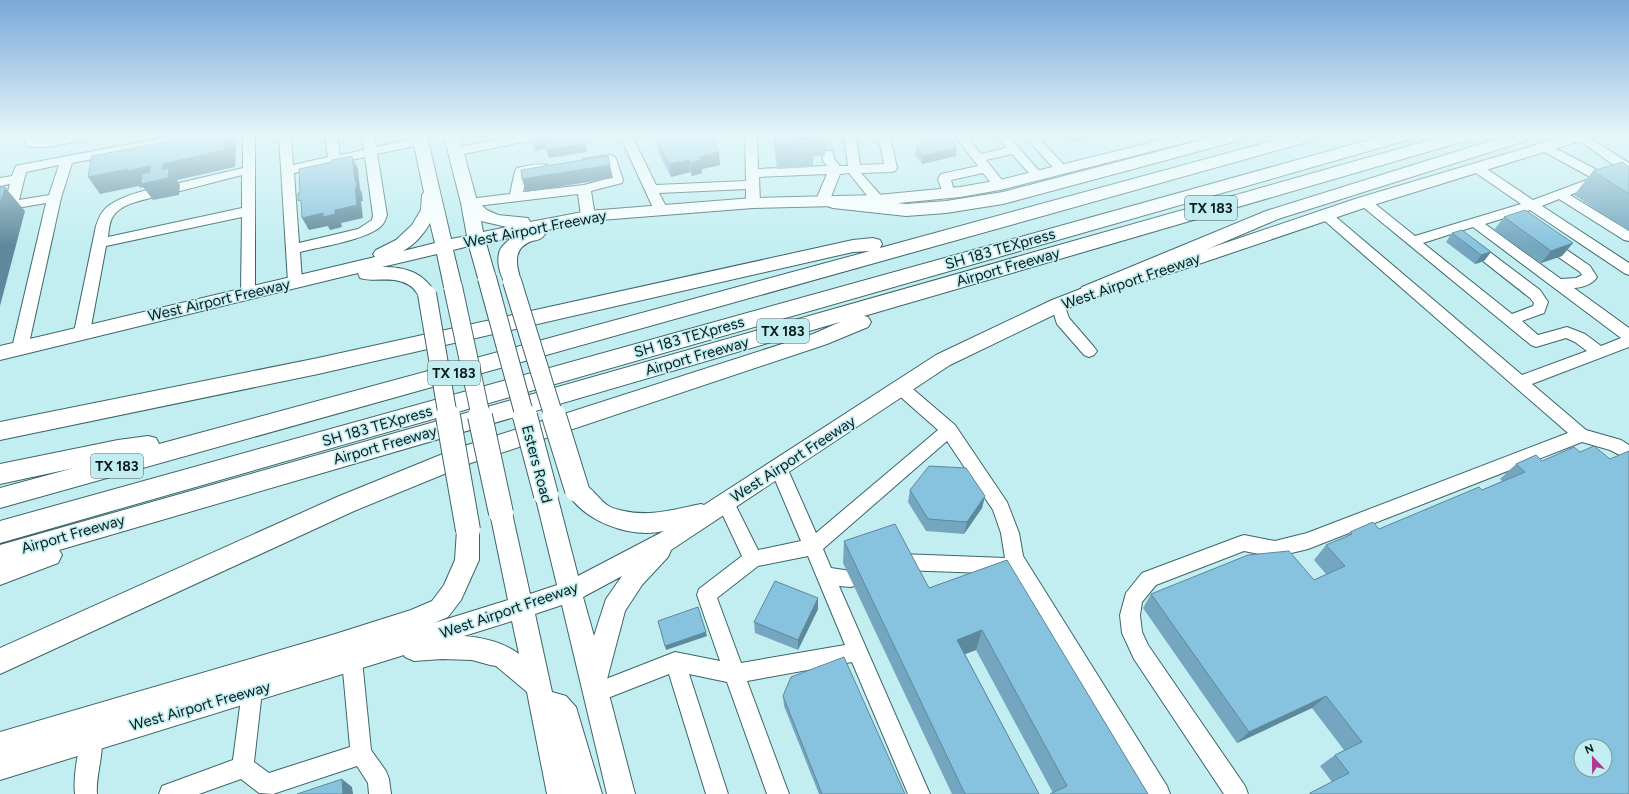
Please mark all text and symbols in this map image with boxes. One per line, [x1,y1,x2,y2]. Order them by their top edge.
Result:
road number: TX 183 [1185,196,1237,220]
street label: West Airport Freeway [462,206,608,252]
street label: SH 183 TEXpress [943,225,1057,273]
street label: Airport Freeway [954,244,1062,290]
street label: West Airport Freeway [1059,249,1203,313]
street label: West Airport Freeway [146,275,292,325]
street label: SH 183 TEXpress [632,313,746,361]
road number: TX 183 [757,319,809,343]
street label: Airport Freeway [643,333,751,379]
road number: TX 183 [428,361,480,385]
street label: SH 183 TEXpress [320,402,434,450]
street label: West Airport Freeway [727,412,859,506]
street label: Airport Freeway [331,422,439,468]
street label: Esters Road [518,423,556,505]
road number: TX 183 [91,454,143,478]
street label: Airport Freeway [19,511,127,557]
street label: West Airport Freeway [437,578,581,642]
street label: West Airport Freeway [128,677,272,735]
north arrow [1573,738,1613,778]
text: N [1583,742,1596,757]

